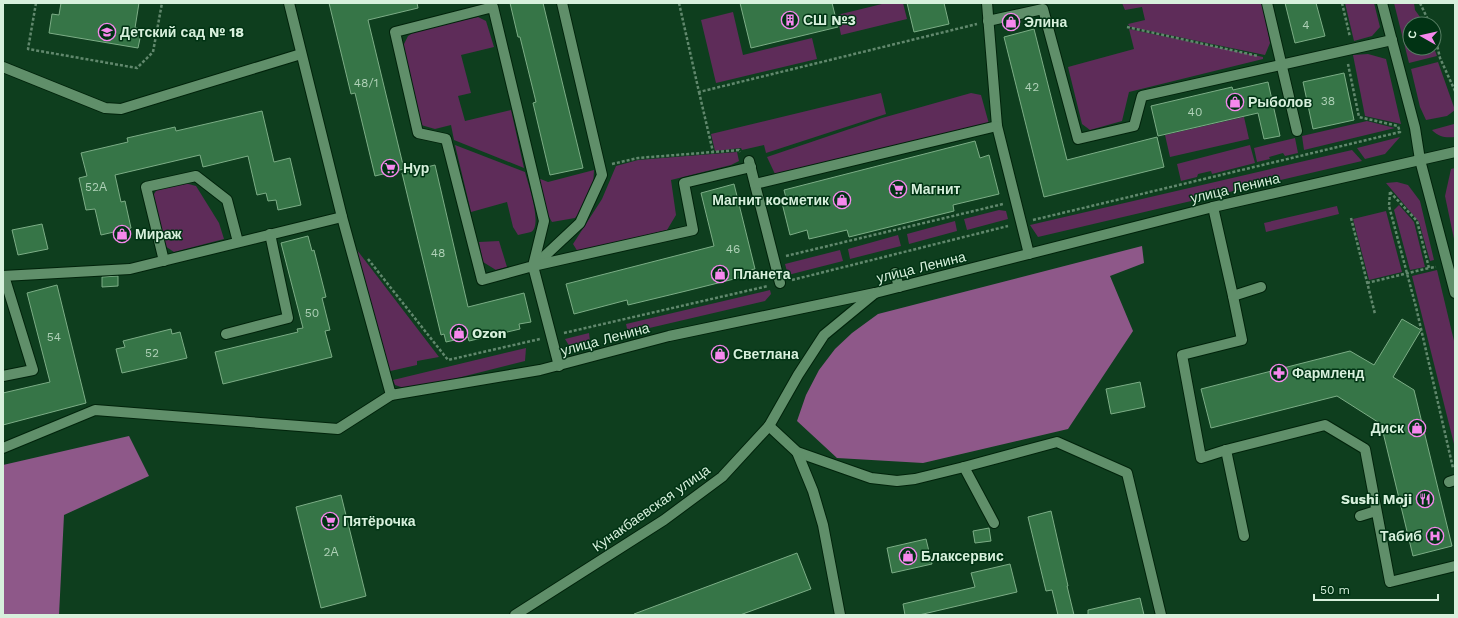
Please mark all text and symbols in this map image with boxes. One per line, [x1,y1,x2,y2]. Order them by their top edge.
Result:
building icon: СШ №3 [780,10,800,30]
place label: СШ №3 [803,12,856,28]
shop icon: Элина [1001,12,1021,32]
place label: Элина [1024,14,1068,30]
north arrow [1402,16,1442,56]
house number: 4 [1302,18,1310,32]
school or university icon: Детский сад № 18 [97,22,117,42]
place label: Детский сад № 18 [120,24,244,40]
text: С [1406,30,1420,40]
house number: 48/1 [354,76,378,90]
house number: 42 [1025,80,1039,94]
shop icon: Рыболов [1225,92,1245,112]
place label: Рыболов [1248,94,1312,110]
house number: 38 [1321,94,1335,108]
house number: 40 [1188,105,1202,119]
supermarket icon: Нур [380,158,400,178]
place label: Нур [403,160,429,176]
street label: улица Ленина [1189,170,1281,206]
supermarket icon: Магнит [888,179,908,199]
house number: 52А [85,180,107,194]
place label: Магнит [911,181,961,197]
shop icon: Магнит косметик [832,190,852,210]
place label: Магнит косметик [712,192,830,208]
shop icon: Мираж [112,224,132,244]
place label: Мираж [135,226,183,242]
house number: 46 [726,242,740,256]
house number: 48 [431,246,445,260]
street label: улица Ленина [875,248,967,286]
shop icon: Планета [710,264,730,284]
place label: Планета [733,266,791,282]
house number: 50 [305,306,319,320]
street label: улица Ленина [559,319,651,359]
shop icon: Ozon [449,323,469,343]
place label: Ozon [472,325,507,341]
house number: 54 [47,330,61,344]
shop icon: Светлана [710,344,730,364]
house number: 52 [145,346,159,360]
place label: Светлана [733,346,799,362]
pharmacy icon: Фармленд [1269,363,1289,383]
place label: Фармленд [1292,365,1364,381]
shop icon: Диск [1407,418,1427,438]
place label: Диск [1371,420,1405,436]
street label: Кунакбаевская улица [589,461,713,555]
restaurant icon: Sushi Moji [1415,489,1435,509]
place label: Sushi Moji [1341,491,1412,507]
supermarket icon: Пятёрочка [320,511,340,531]
place label: Пятёрочка [343,513,416,529]
hospital icon: Табиб [1425,526,1445,546]
place label: Табиб [1380,528,1422,544]
house number: 2А [324,545,339,559]
shop icon: Блаксервис [898,546,918,566]
place label: Блаксервис [921,548,1004,564]
scale bar [1314,576,1438,602]
text: 50 m [1320,583,1350,597]

